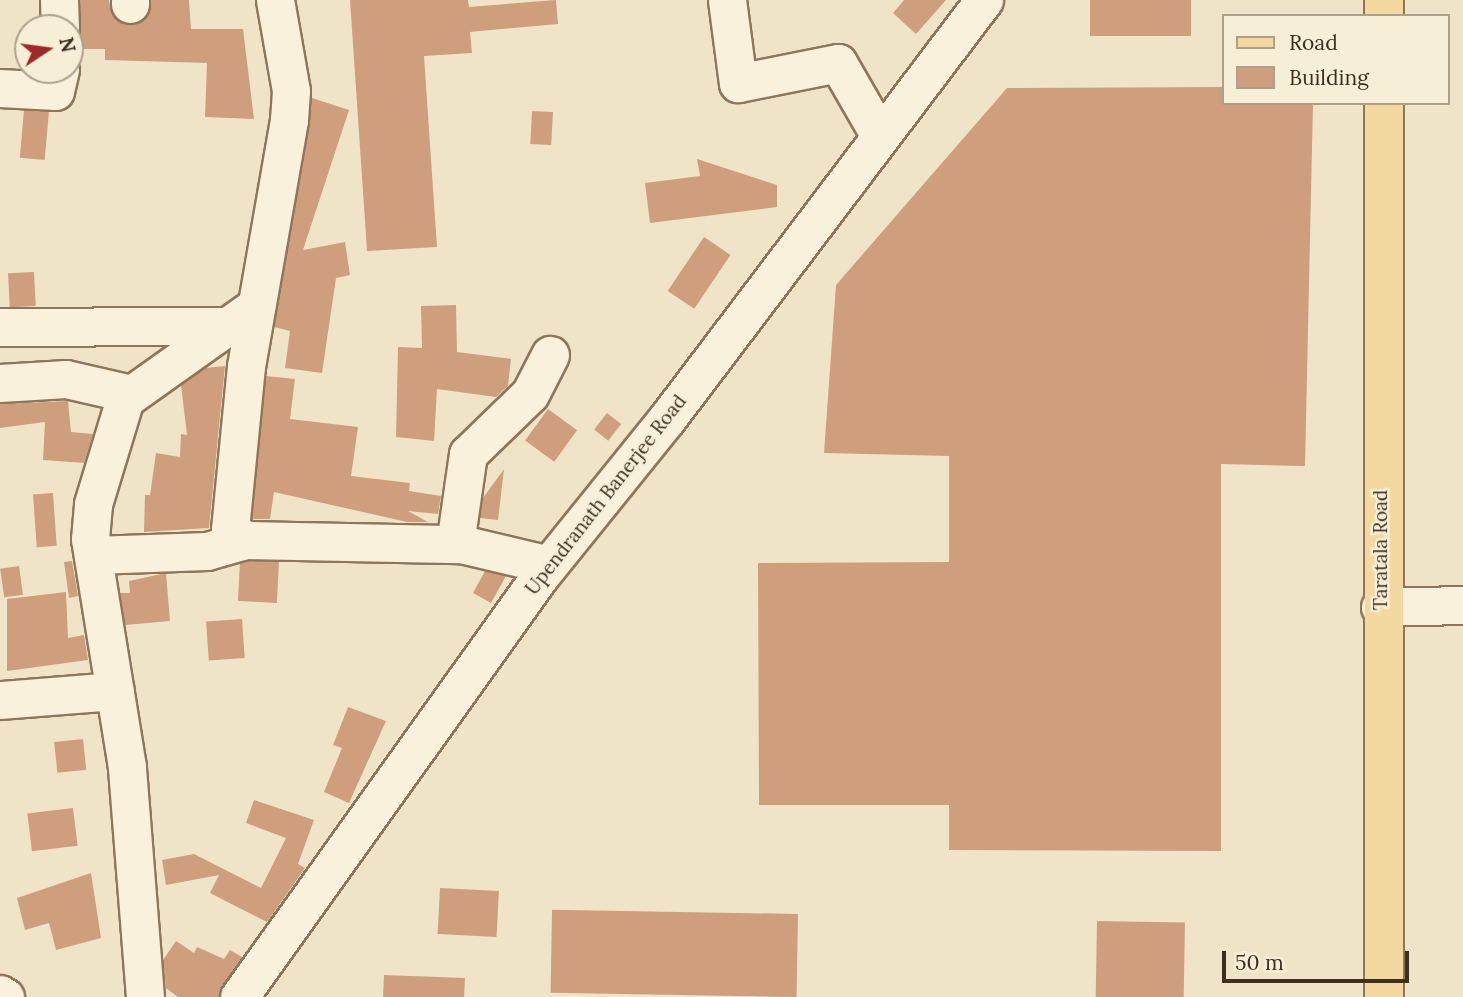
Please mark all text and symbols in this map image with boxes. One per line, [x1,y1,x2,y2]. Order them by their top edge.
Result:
north arrow [14,14,84,84]
legend [1222,14,1449,105]
text: Road [1289,29,1338,56]
text: N [54,35,81,55]
text: Building [1289,64,1369,91]
street label: Upendranath Banerjee Road [521,390,691,600]
street label: Taratala Road [1370,490,1392,610]
scale bar [1225,937,1412,981]
text: 50 m [1235,949,1284,976]

